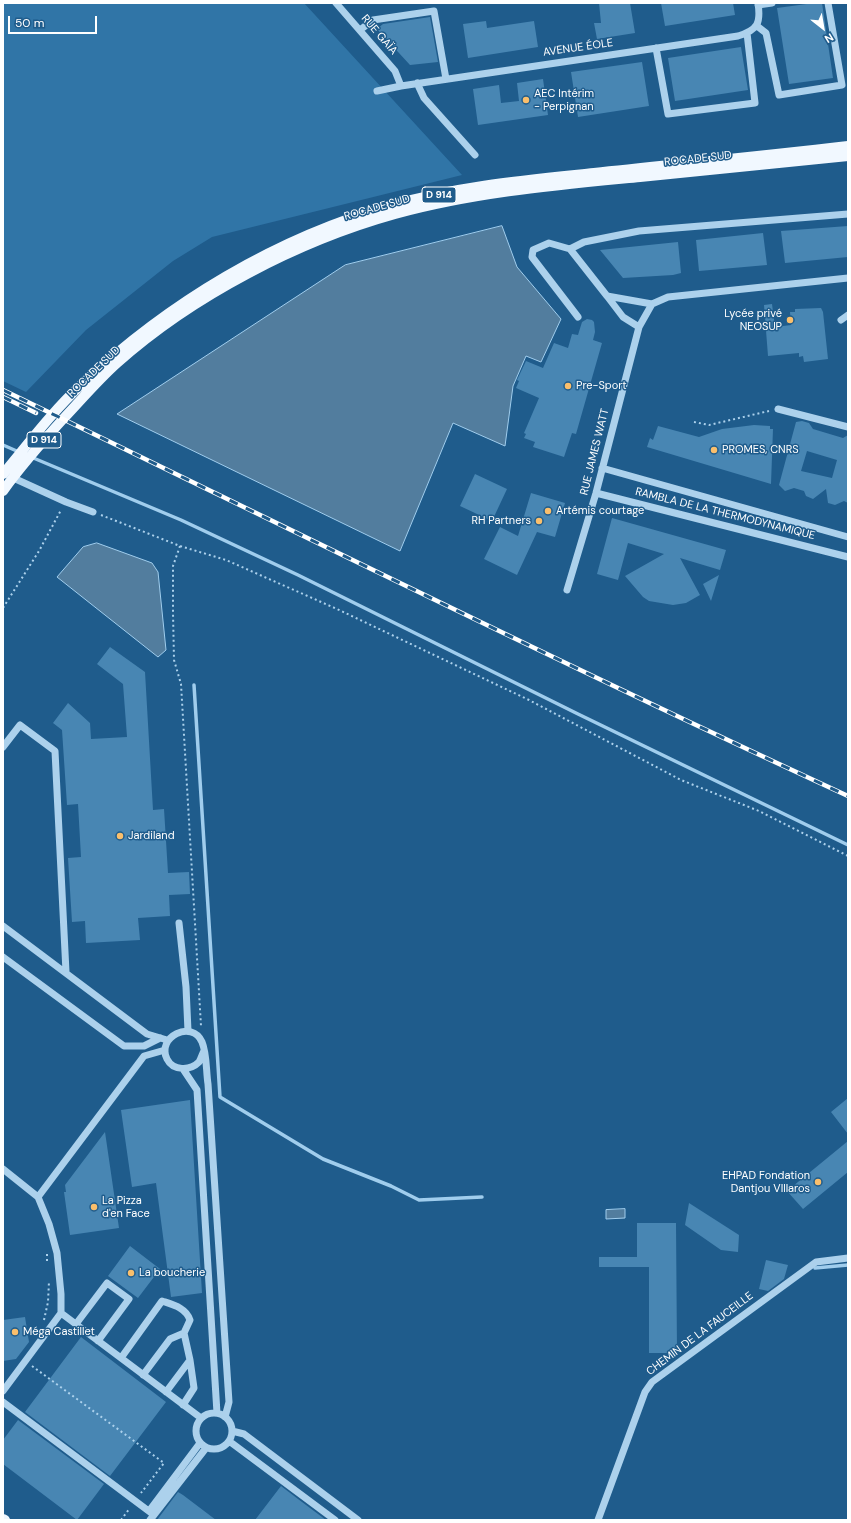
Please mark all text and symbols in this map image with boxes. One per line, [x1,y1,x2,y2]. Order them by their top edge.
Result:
scale bar [10,8,99,34]
north arrow [803,8,843,48]
street label: RUE GAÏA [358,12,400,58]
text: 50 m [15,15,44,31]
text: N [822,30,836,46]
street label: AVENUE ÉOLE [542,37,614,59]
place label: AEC Intérim - Perpignan [534,87,594,113]
marker: AEC Intérim - Perpignan [521,95,531,105]
street label: ROCADE SUD [664,149,732,169]
road number: D 914 [422,187,456,203]
street label: ROCADE SUD [343,192,411,224]
place label: Lycée privé NEOSUP [724,307,782,333]
marker: Lycée privé NEOSUP [785,315,795,325]
street label: ROCADE SUD [65,344,123,400]
place label: Pre-Sport [576,379,627,393]
marker: Pre-Sport [563,381,573,391]
street label: RUE JAMES WATT [578,407,612,497]
road number: D 914 [27,432,61,448]
place label: PROMES, CNRS [722,443,799,457]
marker: PROMES, CNRS [709,445,719,455]
street label: RAMBLA DE LA THERMODYNAMIQUE [634,485,816,543]
place label: Artémis courtage [556,504,644,518]
marker: Artémis courtage [543,506,553,516]
place label: RH Partners [471,514,531,528]
marker: RH Partners [534,516,544,526]
place label: Jardiland [128,829,175,843]
marker: Jardiland [115,831,125,841]
place label: EHPAD Fondation Dantjou VIllaros [722,1169,810,1195]
marker: EHPAD Fondation Dantjou VIllaros [813,1177,823,1187]
place label: La Pizza d'en Face [102,1194,150,1220]
marker: La Pizza d'en Face [89,1202,99,1212]
place label: La boucherie [139,1266,205,1280]
marker: La boucherie [126,1268,136,1278]
street label: CHEMIN DE LA FAUCEILLE [644,1289,756,1379]
place label: Méga Castillet [23,1325,95,1339]
marker: Méga Castillet [10,1327,20,1337]

